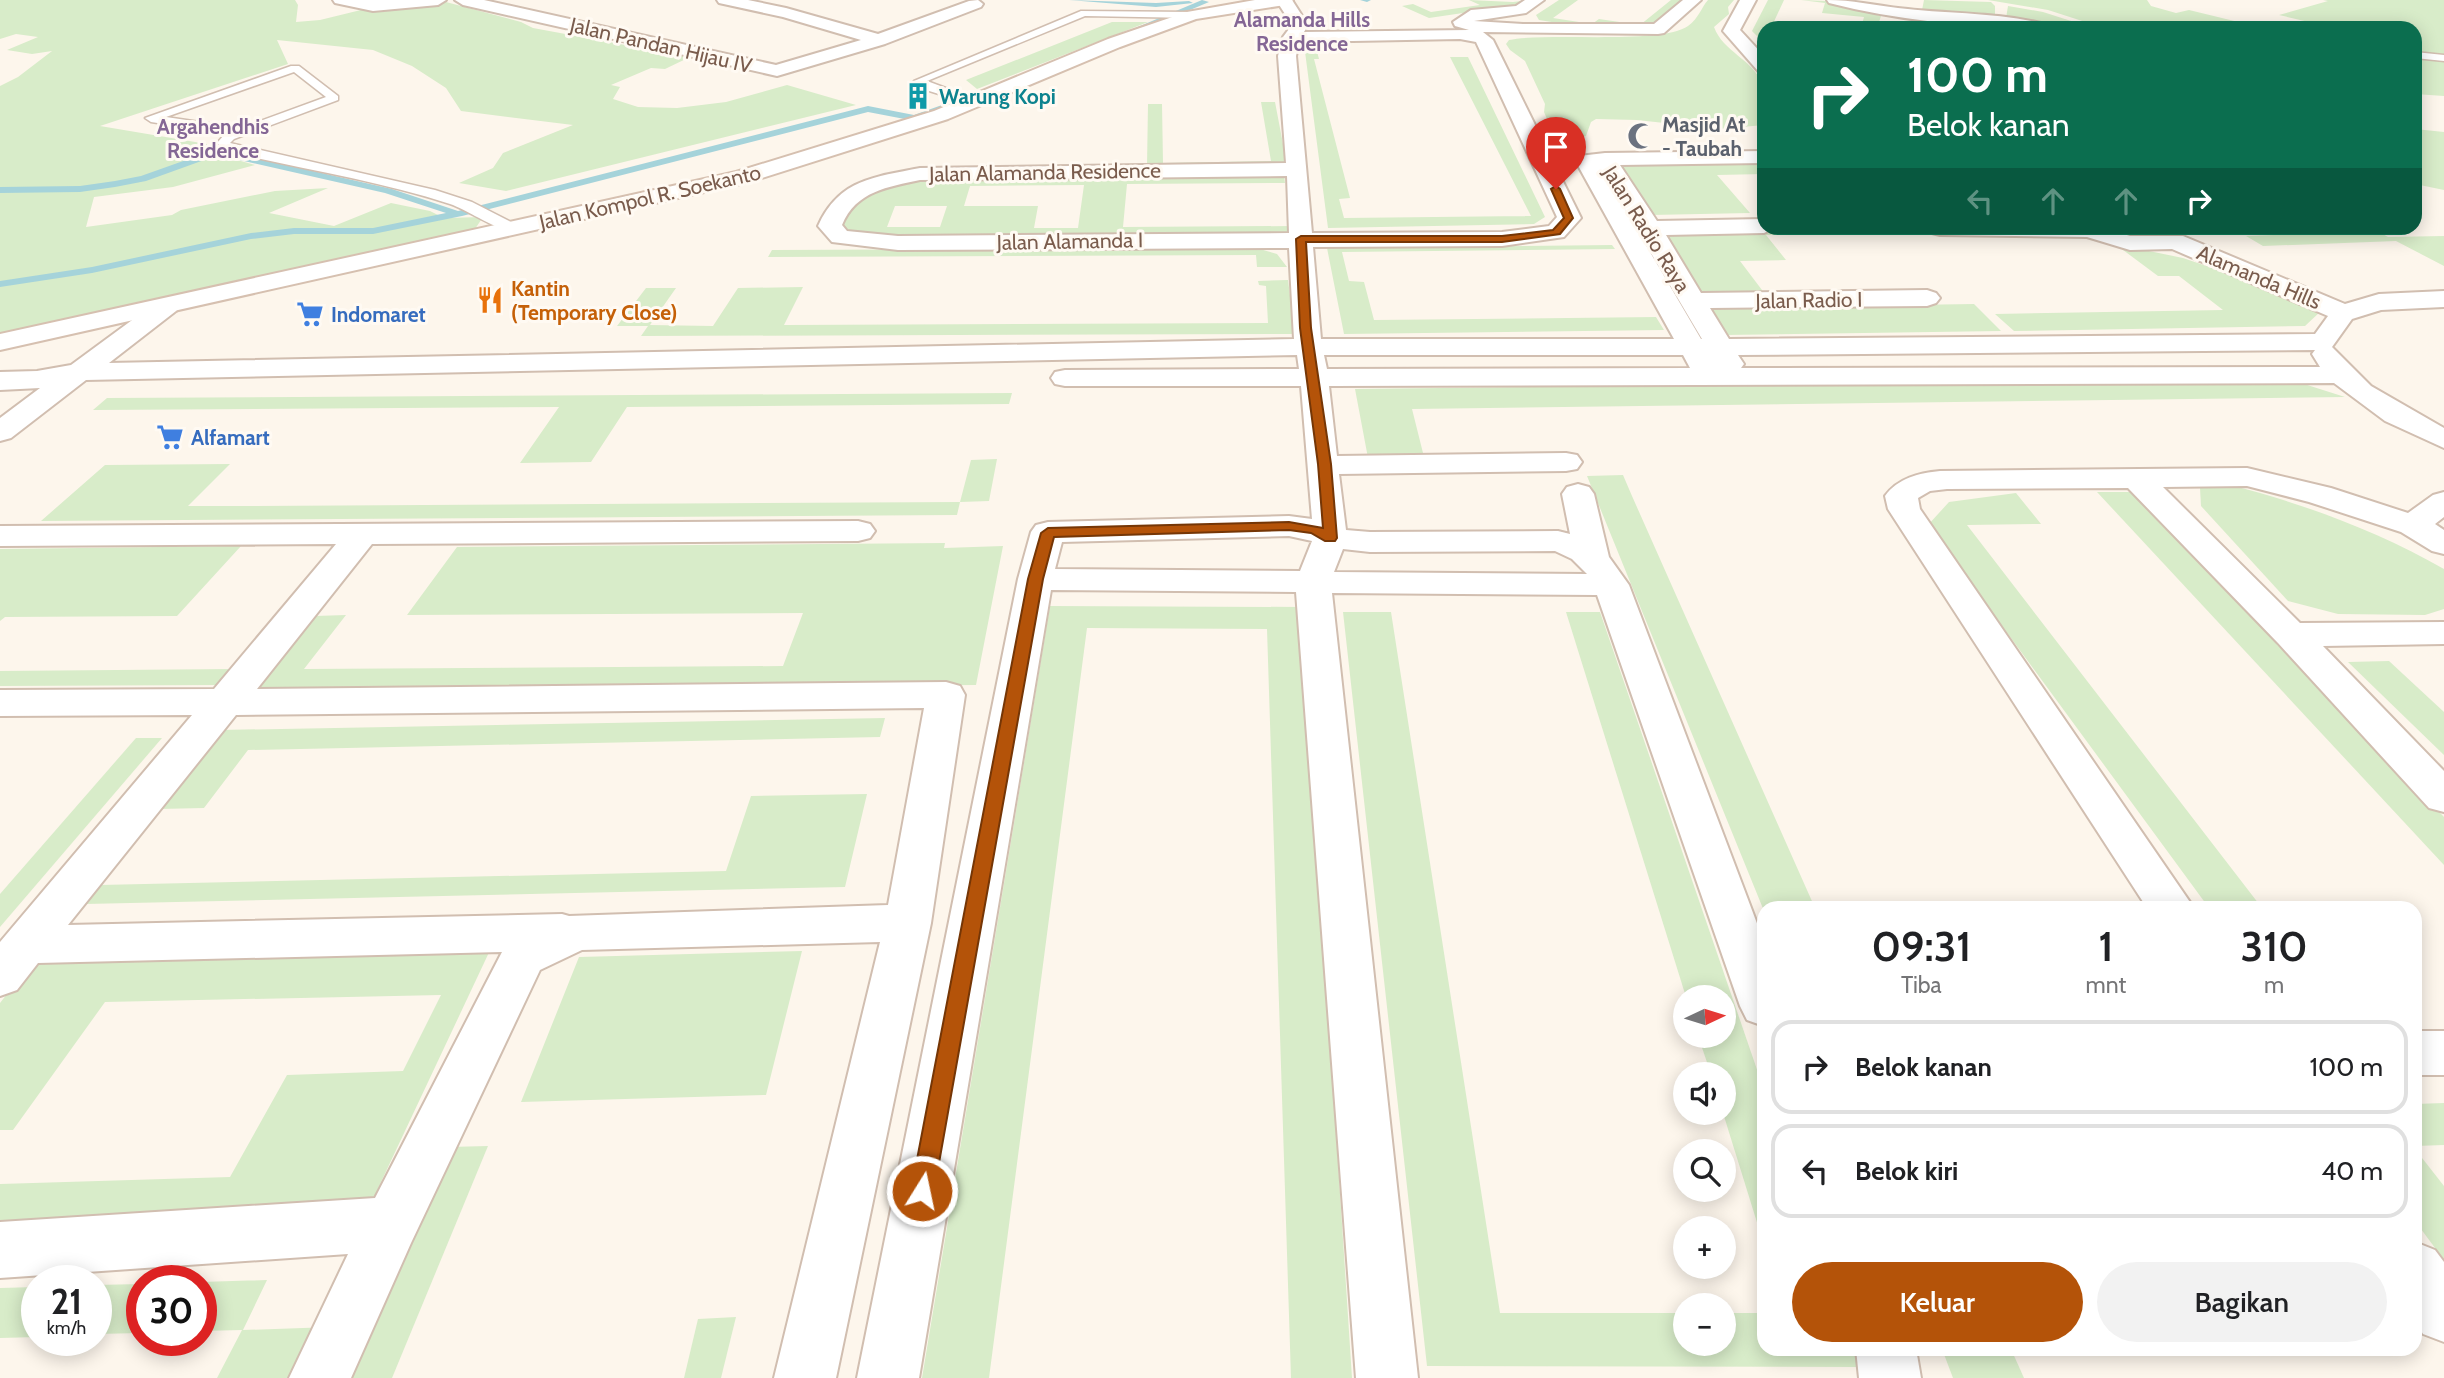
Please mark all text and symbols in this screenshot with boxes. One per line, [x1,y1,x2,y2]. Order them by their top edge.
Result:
district label: Alamanda Hills Residence [1234,7,1370,56]
street label: Jalan Pandan Hijau IV [566,12,755,79]
text: 100 m [1907,45,2048,104]
icon: right [1792,49,1883,140]
building icon: Warung Kopi [903,81,933,111]
place label: Warung Kopi [939,84,1056,109]
text: Belok kanan [1907,105,2070,144]
place label: Masjid At - Taubah [1662,112,1745,161]
district label: Argahendhis Residence [157,114,269,163]
pin [1526,117,1586,189]
mosque icon: Masjid At - Taubah [1626,121,1656,151]
icon: arrive [1537,128,1575,166]
street label: Jalan Alamanda Residence [928,157,1161,187]
street label: Jalan Kompol R. Soekanto [536,159,763,235]
street label: Jalan Radio Raya [1598,160,1696,297]
icon: left [1961,182,1999,220]
icon: ahead [2034,182,2072,220]
icon: ahead [2107,182,2145,220]
icon: right [2180,182,2218,220]
street label: Jalan Alamanda I [995,227,1144,255]
street label: Alamanda Hills [2193,240,2325,314]
place label: Kantin (Temporary Close) [511,276,678,325]
restaurant icon: Kantin (Temporary Close) [475,285,505,315]
street label: Jalan Radio I [1754,287,1863,313]
supermarket icon: Indomaret [295,299,325,329]
place label: Indomaret [331,302,426,327]
supermarket icon: Alfamart [155,422,185,452]
place label: Alfamart [191,425,270,450]
text: 09:31 [1871,920,1971,972]
text: 1 [2098,920,2113,972]
text: 310 [2241,920,2308,972]
text: Tiba [1901,971,1942,999]
text: mnt [2086,971,2126,999]
text: m [2264,971,2284,999]
north arrow [1673,985,1736,1048]
map controls [1673,985,1736,1356]
icon: right [1796,1048,1834,1086]
text: Belok kanan [1855,1051,1992,1083]
text: 100 m [2310,1051,2383,1083]
button: sound [1673,1062,1736,1125]
button: search [1673,1139,1736,1202]
icon: left [1796,1152,1834,1190]
position arrow [885,1154,959,1228]
text: Belok kiri [1855,1155,1958,1187]
text: 40 m [2321,1155,2383,1187]
button: + [1673,1216,1736,1279]
button: Keluar [1792,1262,2083,1342]
button: Bagikan [2097,1262,2387,1342]
speed limit sign: 30 [126,1265,217,1356]
text: 21 [51,1280,82,1323]
button: − [1673,1293,1736,1356]
text: km/h [47,1317,86,1339]

